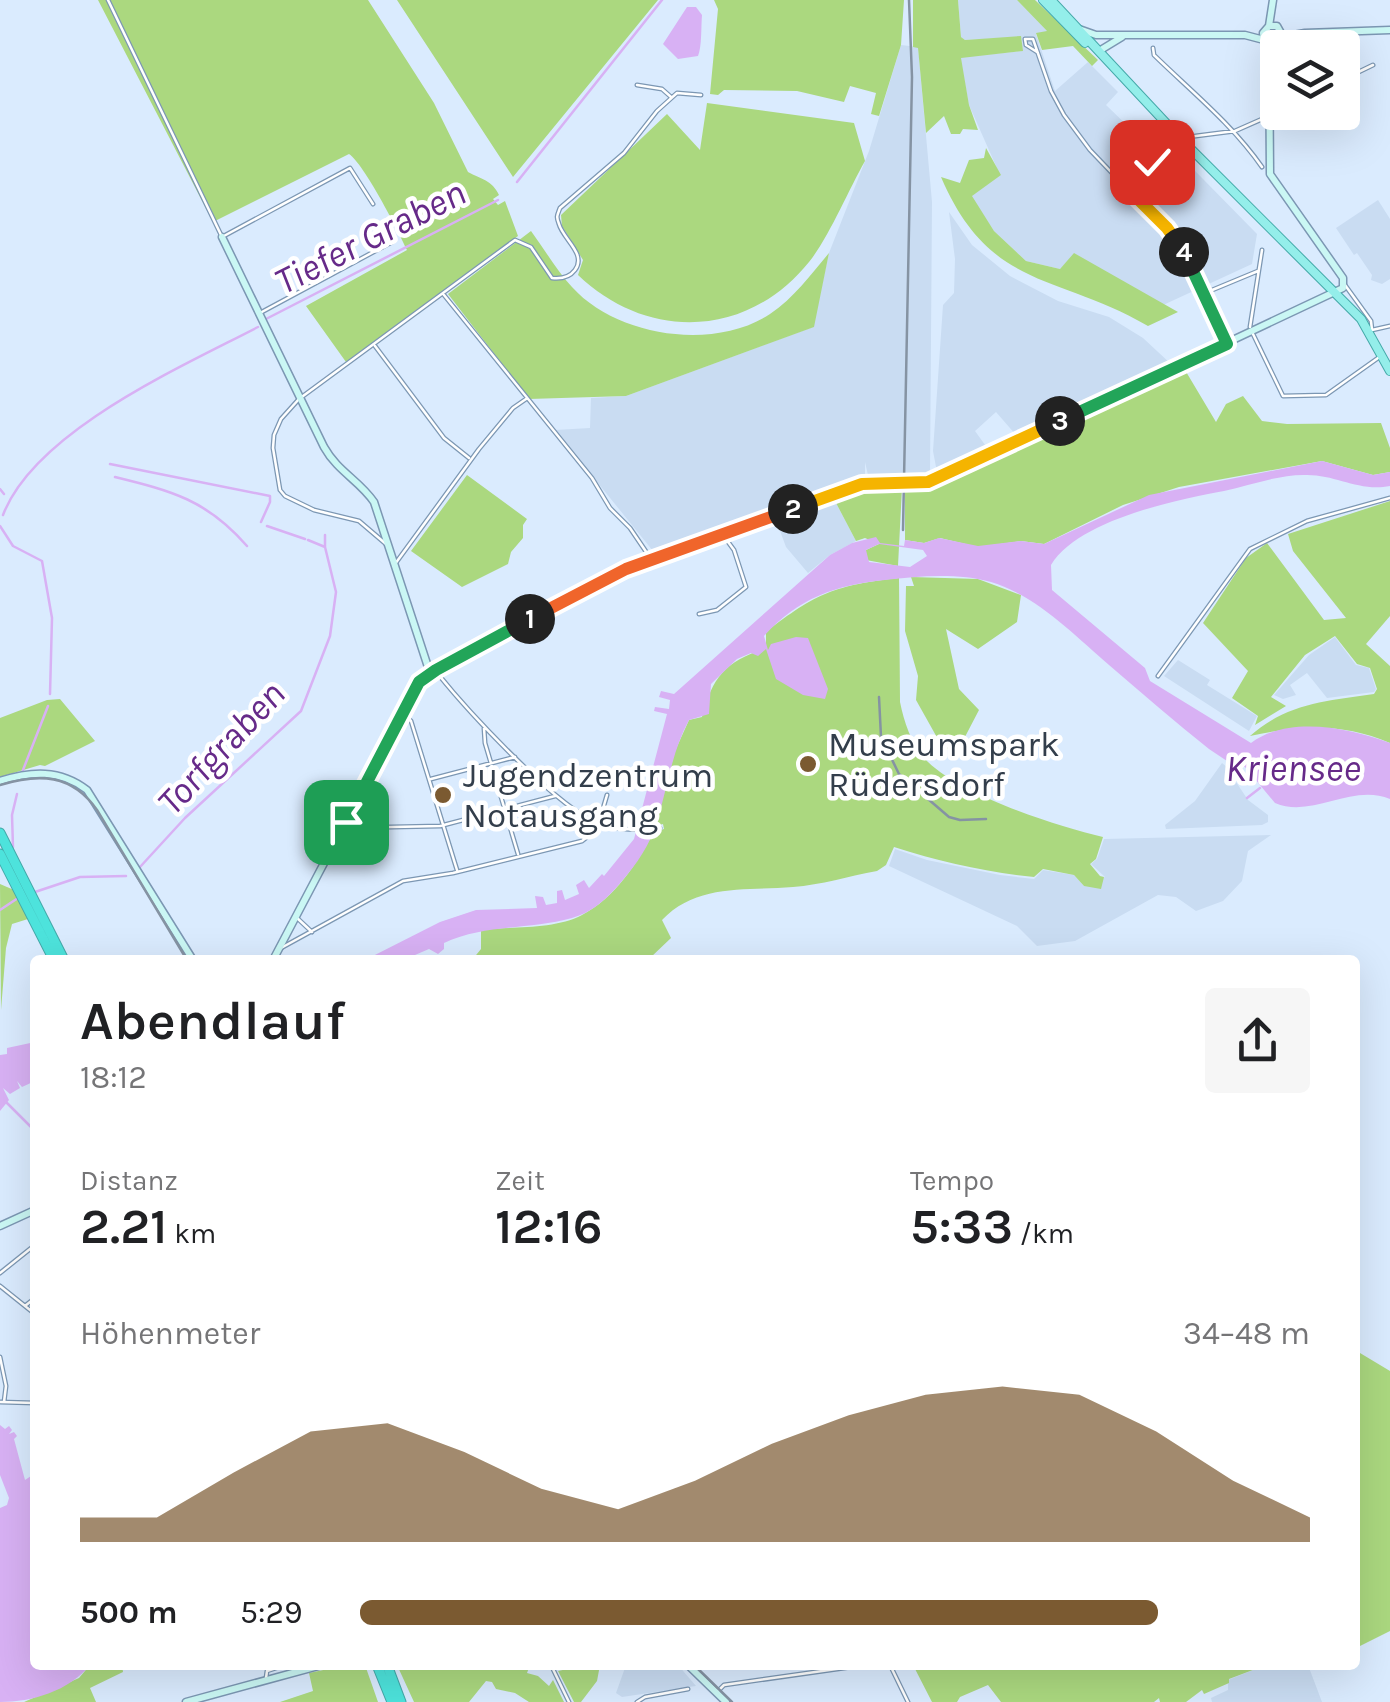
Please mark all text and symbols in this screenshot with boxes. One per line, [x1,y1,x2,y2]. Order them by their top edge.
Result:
map controls [1260,30,1360,130]
button: layers [1260,30,1360,130]
pin [1110,120,1195,205]
icon: check [1125,135,1180,190]
water label: Tiefer Graben [267,170,473,304]
pin: 4 [1159,227,1209,277]
text: 4 [1176,235,1192,268]
pin: 3 [1035,396,1085,446]
text: 3 [1051,404,1069,437]
pin: 2 [768,484,818,534]
text: 2 [785,492,801,525]
pin: 1 [505,594,555,644]
text: 1 [525,602,535,635]
water label: Torfgraben [148,672,294,824]
place label: Museumspark Rüdersdorf [828,724,1060,805]
water label: Kriensee [1225,746,1361,791]
marker: Museumspark Rüdersdorf [797,753,819,775]
place label: Jugendzentrum Notausgang [463,755,713,836]
pin [304,780,389,865]
marker: Jugendzentrum Notausgang [432,784,454,806]
icon: arrive [319,795,374,850]
button: share [1205,988,1310,1093]
text: Abendlauf [80,989,345,1053]
text: 18:12 [80,1059,147,1096]
text: Distanz [80,1164,178,1197]
text: Zeit [495,1164,545,1197]
text: Tempo [910,1164,994,1197]
text: 2.21 [80,1197,168,1256]
text: 12:16 [495,1197,603,1256]
text: 5:33 [910,1197,1013,1256]
text: km [168,1217,216,1250]
text: /km [1013,1217,1074,1250]
text: Höhenmeter [80,1315,260,1352]
text: 34–48 m [1183,1315,1310,1352]
text: 500 m [80,1594,178,1631]
text: 5:29 [240,1594,303,1631]

